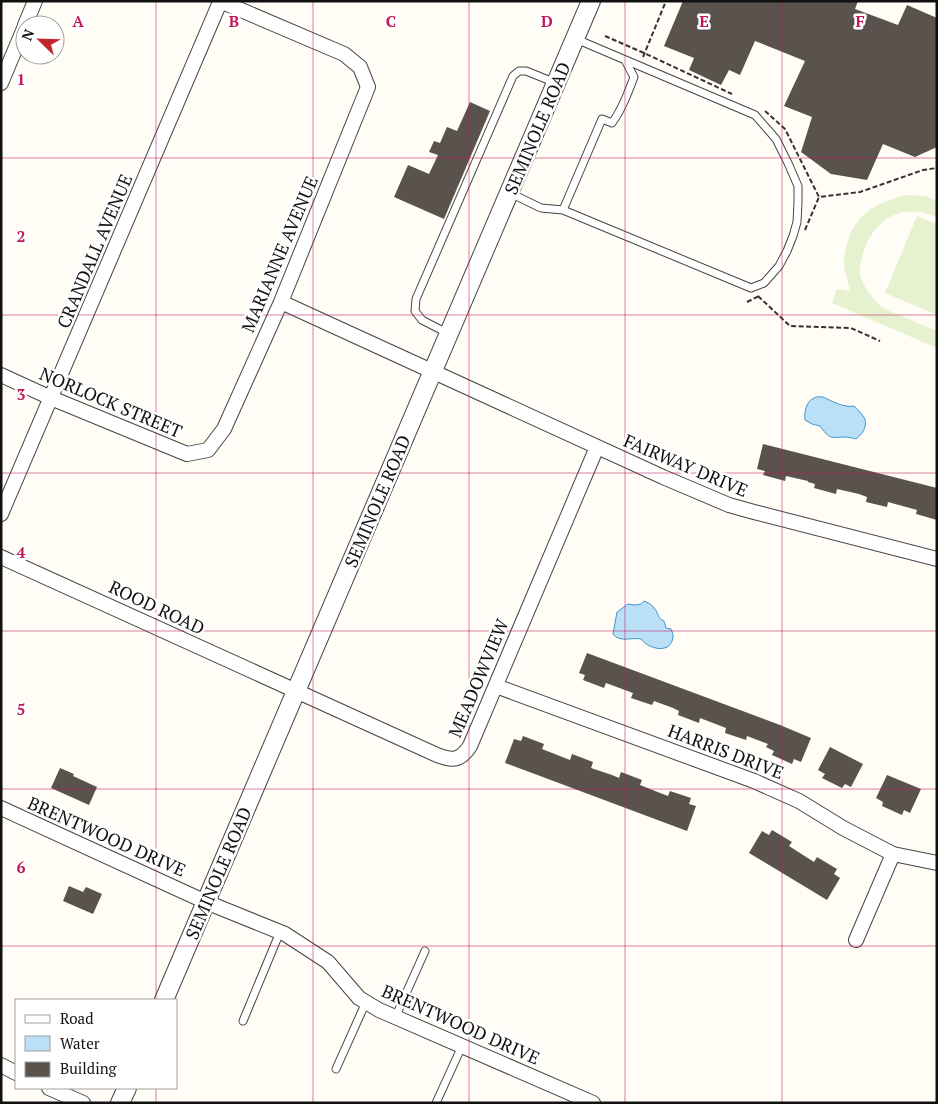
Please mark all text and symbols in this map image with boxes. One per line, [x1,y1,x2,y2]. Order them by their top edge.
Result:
text: A [72,10,84,32]
text: B [229,10,239,32]
text: C [386,10,396,32]
text: D [541,10,553,32]
text: E [699,10,709,32]
text: F [855,10,865,32]
north arrow [15,15,65,65]
text: N [17,26,39,43]
street label: SEMINOLE ROAD [498,58,576,198]
text: 1 [16,68,26,90]
street label: CRANDALL AVENUE [51,170,137,332]
street label: MARIANNE AVENUE [235,172,323,336]
text: 2 [16,225,26,247]
street label: NORLOCK STREET [36,361,186,443]
text: 3 [16,383,26,405]
street label: FAIRWAY DRIVE [620,428,752,502]
street label: SEMINOLE ROAD [338,431,416,571]
text: 4 [16,541,26,563]
street label: ROOD ROAD [105,574,209,640]
street label: MEADOWVIEW [442,615,514,741]
text: 5 [16,698,26,720]
street label: HARRIS DRIVE [665,718,787,784]
street label: BRENTWOOD DRIVE [24,790,190,882]
street label: SEMINOLE ROAD [179,803,257,943]
text: 6 [16,856,26,878]
street label: BRENTWOOD DRIVE [378,978,544,1070]
legend [15,999,178,1089]
text: Road [60,1008,93,1028]
text: Water [60,1033,100,1053]
text: Building [60,1058,118,1078]

